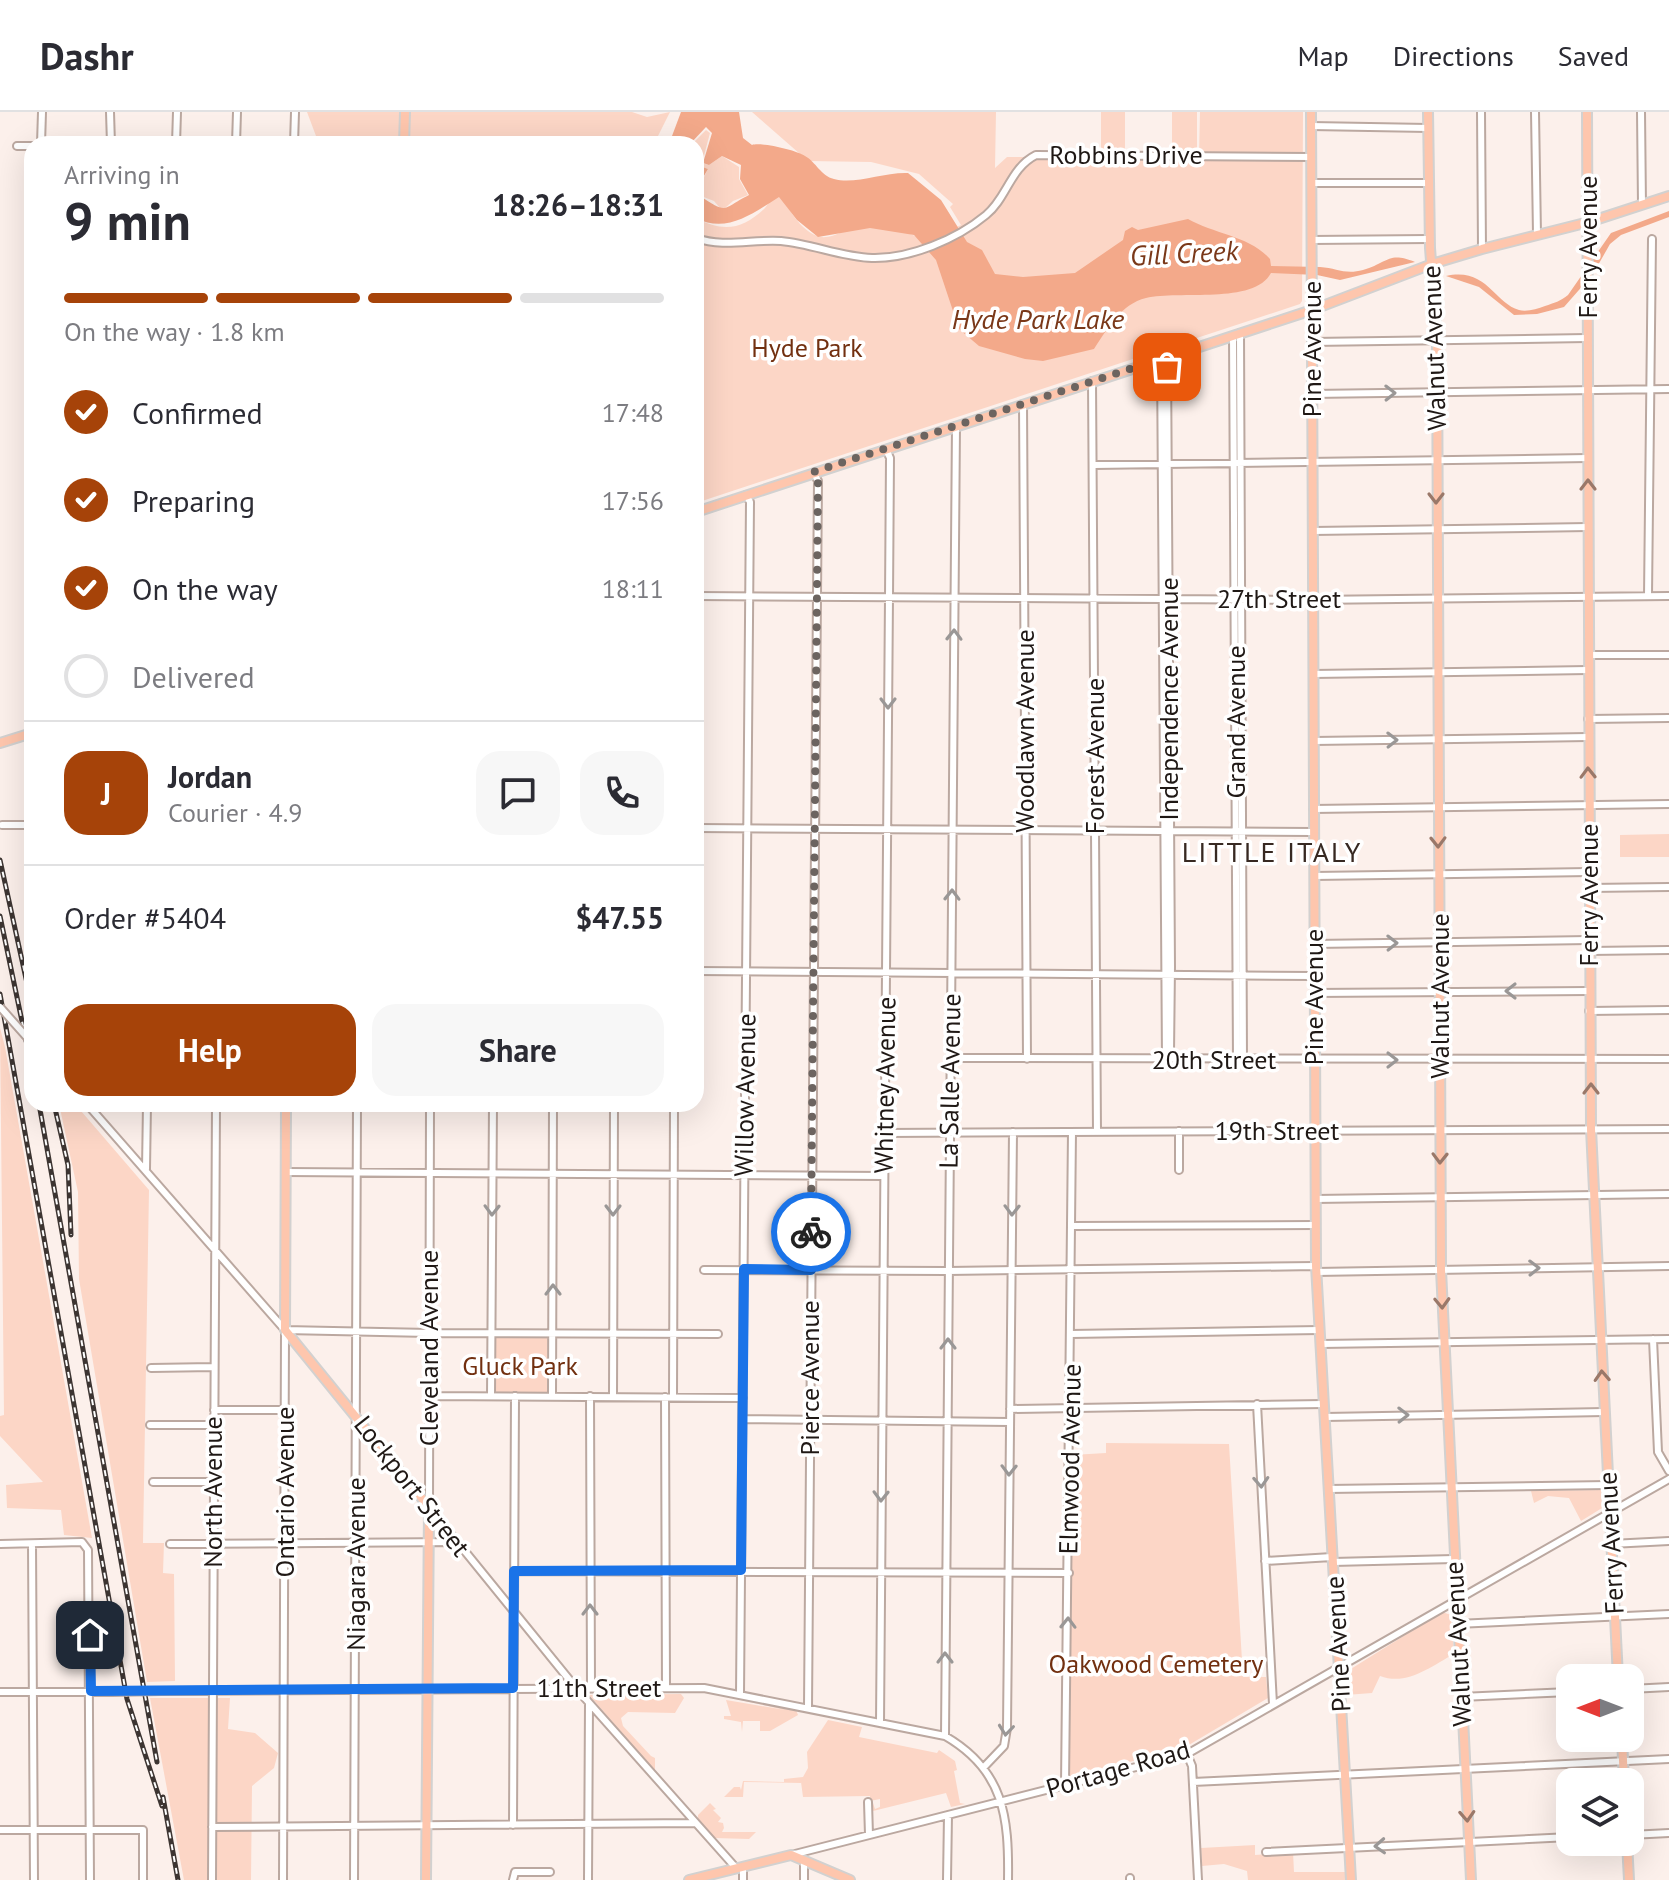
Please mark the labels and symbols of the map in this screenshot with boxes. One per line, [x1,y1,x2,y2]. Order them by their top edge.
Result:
street label: Robbins Drive [1049,138,1203,171]
street label: Ferry Avenue [1571,176,1604,318]
water label: Gill Creek [1129,231,1240,274]
street label: Walnut Avenue [1414,265,1453,431]
street label: Pine Avenue [1295,281,1328,417]
water label: Hyde Park Lake [952,300,1124,337]
park label: Hyde Park [751,331,863,364]
pin [1133,333,1201,401]
one-way arrow [1384,384,1397,402]
one-way arrow [1579,478,1597,491]
one-way arrow [1428,492,1445,505]
street label: Independence Avenue [1152,577,1185,821]
street label: 27th Street [1217,582,1341,615]
one-way arrow [946,628,963,641]
street label: Woodlawn Avenue [1008,629,1041,833]
street label: Grand Avenue [1219,645,1252,799]
street label: Forest Avenue [1078,678,1111,834]
one-way arrow [879,697,897,710]
one-way arrow [1386,731,1399,748]
one-way arrow [1579,766,1597,779]
street label: Ferry Avenue [1572,824,1605,966]
district label: LITTLE ITALY [1182,833,1362,870]
one-way arrow [1430,836,1447,849]
one-way arrow [943,888,961,901]
street label: Walnut Avenue [1423,913,1456,1079]
street label: Pine Avenue [1297,929,1330,1065]
one-way arrow [1386,934,1399,951]
one-way arrow [1504,982,1517,1000]
street label: La Salle Avenue [931,993,968,1169]
street label: Whitney Avenue [866,996,903,1174]
street label: Willow Avenue [727,1013,762,1177]
street label: 20th Street [1152,1043,1277,1076]
one-way arrow [1386,1051,1399,1069]
one-way arrow [1582,1082,1599,1095]
street label: 19th Street [1215,1114,1340,1147]
one-way arrow [1431,1152,1449,1165]
courier [771,1192,851,1272]
one-way arrow [483,1204,501,1217]
one-way arrow [604,1204,622,1217]
one-way arrow [1003,1204,1021,1217]
street label: Cleveland Avenue [412,1250,445,1446]
one-way arrow [1528,1260,1541,1277]
one-way arrow [544,1283,562,1296]
one-way arrow [1433,1297,1450,1310]
street label: Pierce Avenue [793,1300,826,1456]
one-way arrow [939,1337,957,1350]
park label: Gluck Park [462,1349,578,1382]
street label: Elmwood Avenue [1051,1363,1088,1555]
one-way arrow [1594,1369,1611,1382]
one-way arrow [1397,1406,1410,1424]
street label: Ontario Avenue [268,1407,301,1577]
street label: Lockport Street [347,1409,478,1563]
street label: North Avenue [196,1416,229,1568]
one-way arrow [1000,1464,1018,1477]
street label: Ferry Avenue [1590,1471,1631,1615]
one-way arrow [1252,1476,1269,1489]
street label: Niagara Avenue [339,1477,372,1651]
one-way arrow [872,1490,890,1503]
street label: Walnut Avenue [1437,1561,1478,1727]
street label: Pine Avenue [1317,1575,1358,1713]
pin [56,1601,124,1669]
one-way arrow [581,1603,599,1616]
one-way arrow [1059,1616,1077,1629]
park label: Oakwood Cemetery [1049,1647,1263,1680]
one-way arrow [936,1651,954,1664]
north arrow [1556,1664,1644,1752]
street label: 11th Street [537,1671,662,1704]
one-way arrow [997,1724,1014,1737]
street label: Portage Road [1042,1732,1194,1805]
one-way arrow [1459,1810,1476,1823]
one-way arrow [1373,1837,1386,1854]

